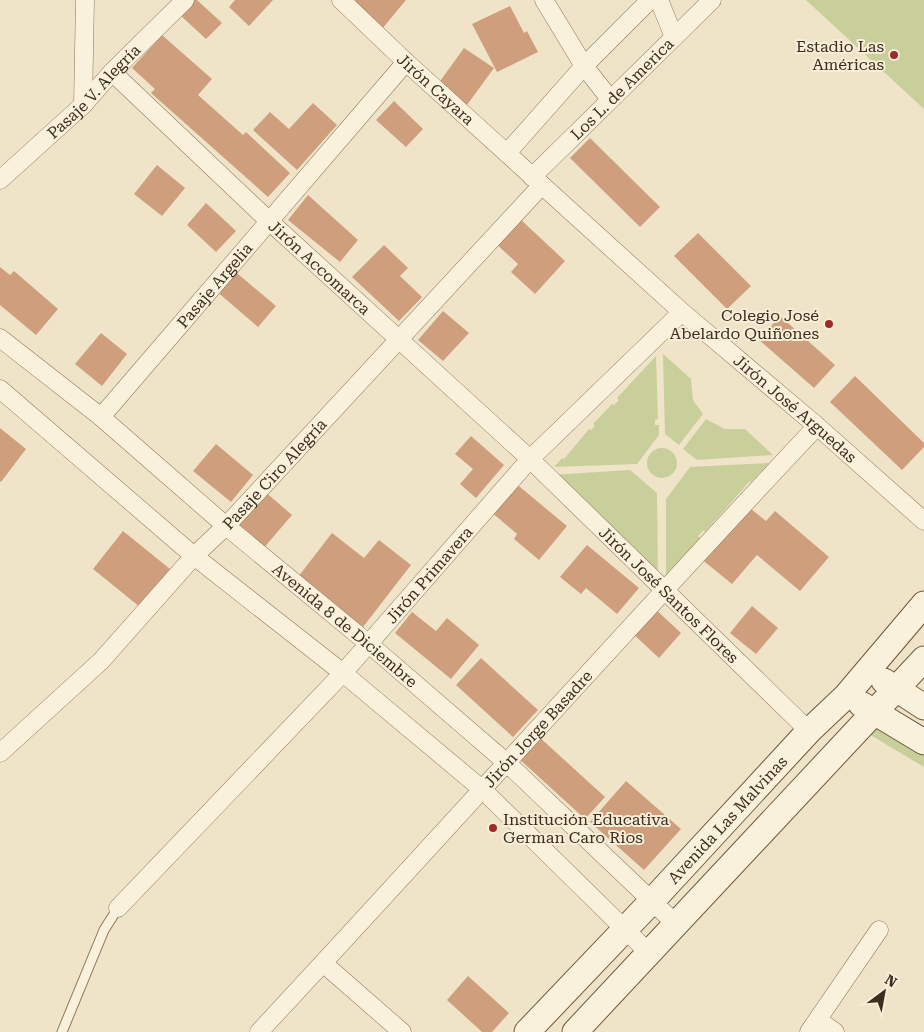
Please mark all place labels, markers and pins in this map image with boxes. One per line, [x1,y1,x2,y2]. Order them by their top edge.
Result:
place label: Estadio Las Américas [796,37,884,74]
marker: Estadio Las Américas [888,49,900,61]
place label: Colegio José Abelardo Quiñones [670,306,819,343]
marker: Colegio José Abelardo Quiñones [823,318,835,330]
place label: Institución Educativa German Caro Rios [503,810,669,847]
marker: Institución Educativa German Caro Rios [487,822,499,834]

